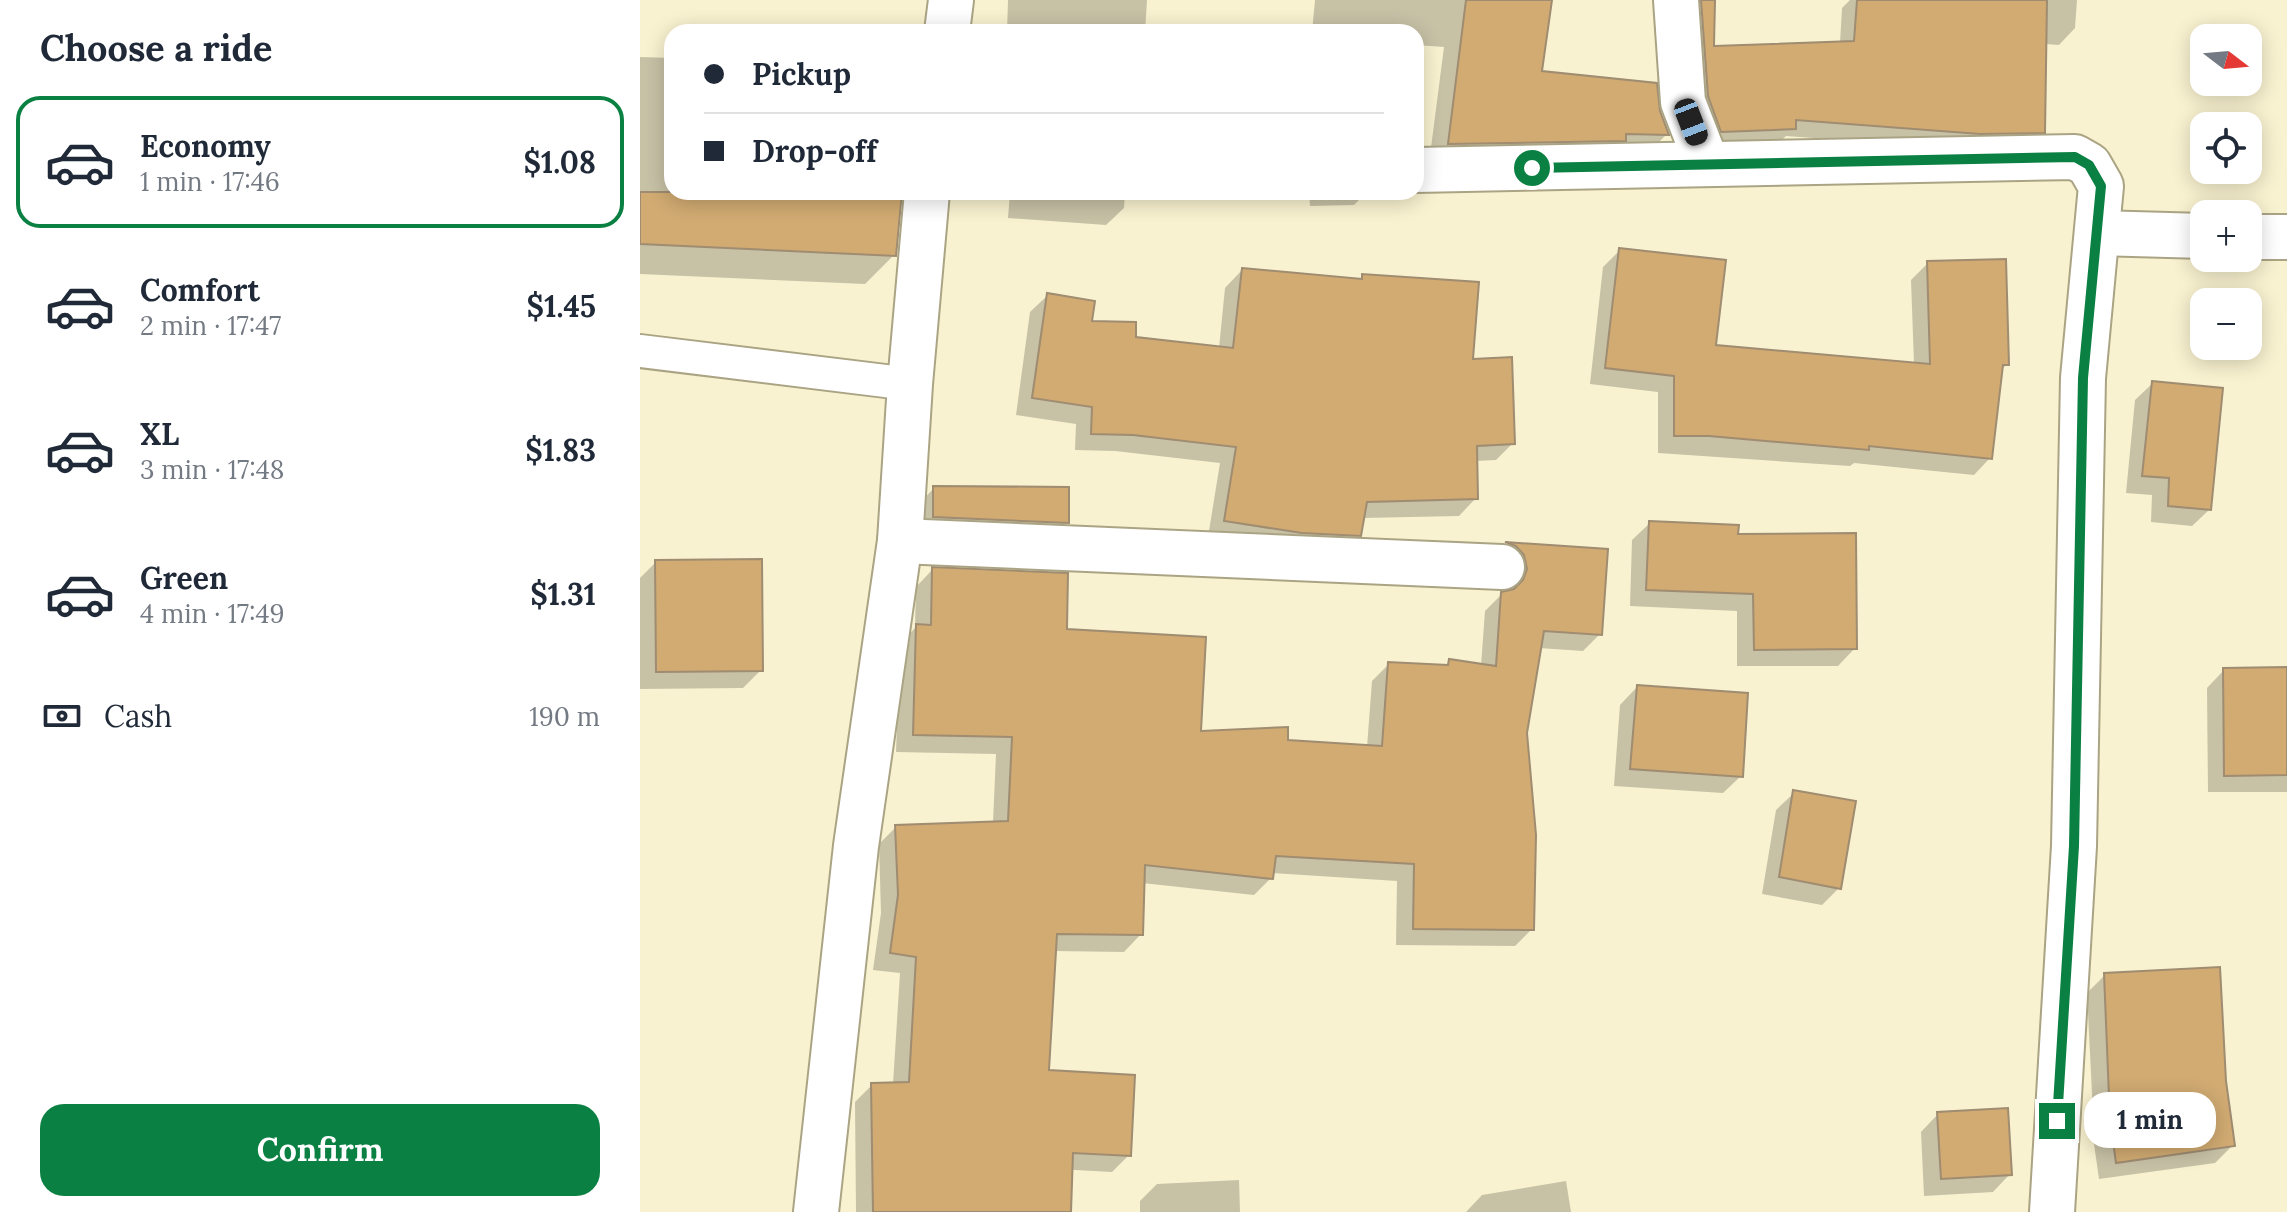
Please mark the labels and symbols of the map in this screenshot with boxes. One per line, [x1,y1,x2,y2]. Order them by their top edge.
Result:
north arrow [2190,24,2262,96]
car [1671,95,1711,149]
route start [1514,150,1550,186]
callout: 1 min [2085,1093,2217,1149]
route end [2039,1103,2075,1139]

